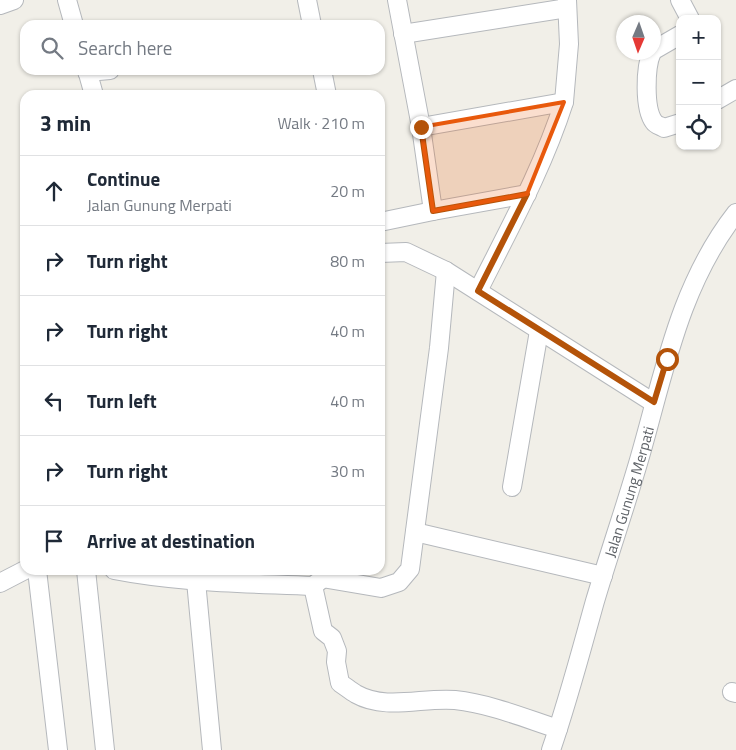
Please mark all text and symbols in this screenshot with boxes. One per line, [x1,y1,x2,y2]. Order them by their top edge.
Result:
north arrow [616,15,661,60]
map controls [676,15,721,150]
button: + [676,15,721,60]
search box [20,20,385,75]
text: Search here [78,33,172,62]
icon: search [38,34,66,62]
button: − [676,60,721,105]
button: locate [676,105,721,150]
text: 3 min [40,107,91,139]
text: Walk · 210 m [277,111,365,135]
route end [410,116,433,139]
text: Continue [87,164,160,193]
icon: ahead [40,177,68,205]
text: 20 m [330,179,365,203]
text: Jalan Gunung Merpati [87,193,232,217]
text: Turn right [87,246,168,275]
icon: right [40,247,68,275]
text: 80 m [330,249,365,273]
text: Turn right [87,316,168,345]
icon: right [40,317,68,345]
text: 40 m [330,319,365,343]
route start [656,348,679,371]
text: Turn left [87,386,157,415]
icon: left [40,387,68,415]
text: 40 m [330,389,365,413]
street label: Jalan Gunung Merpati [598,423,659,560]
text: Turn right [87,456,168,485]
icon: right [40,457,68,485]
text: 30 m [330,459,365,483]
text: Arrive at destination [87,526,255,555]
icon: arrive [40,527,68,555]

